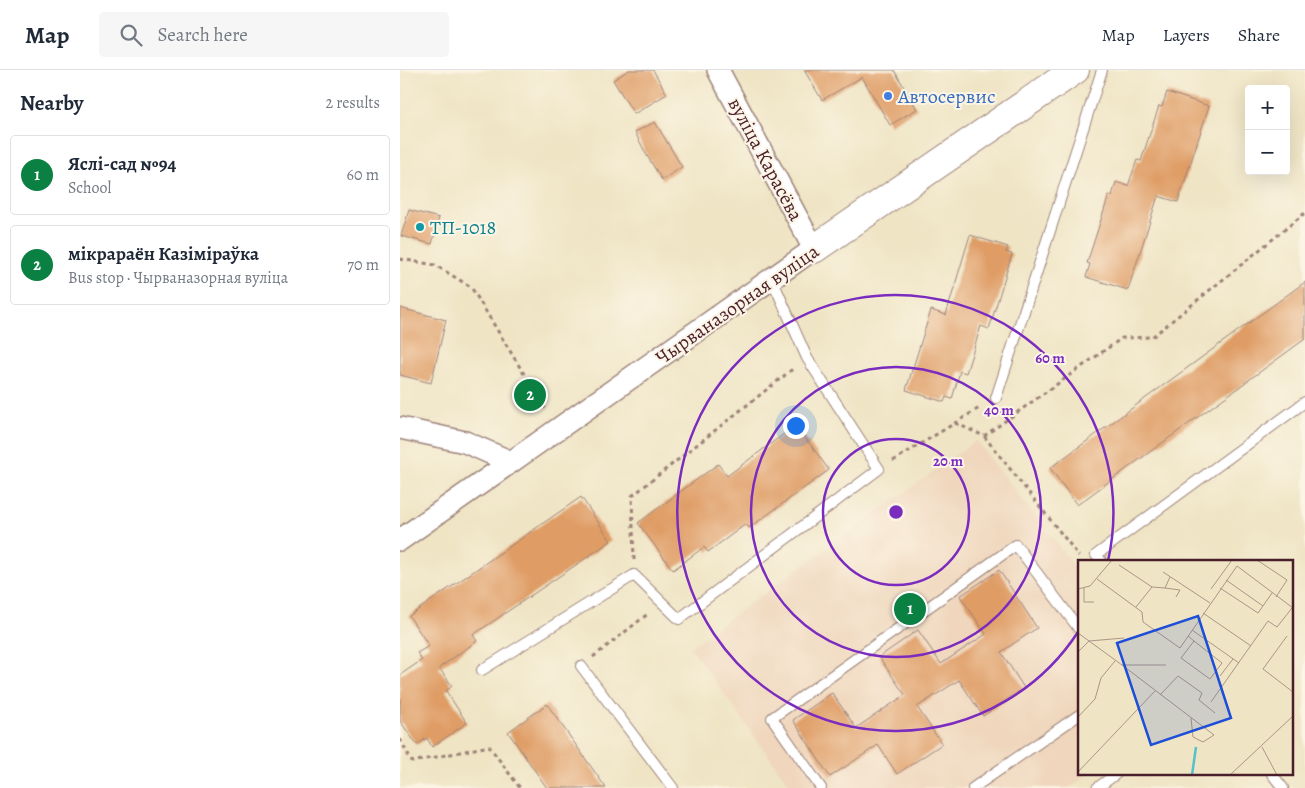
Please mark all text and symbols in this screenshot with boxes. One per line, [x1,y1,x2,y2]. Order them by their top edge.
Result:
search box [99,12,449,57]
text: Map [25,19,69,51]
icon: search [117,21,145,49]
text: Search here [157,22,248,48]
text: Map [1102,23,1135,47]
text: Layers [1163,23,1210,47]
text: Share [1238,23,1280,47]
place label: Автосервис [897,83,996,110]
map controls [1245,85,1290,175]
button: + [1245,85,1290,130]
text: Nearby [20,89,83,117]
marker: Автосервис [882,90,894,102]
text: 2 results [325,92,380,114]
street label: вуліца Карасёва [722,93,810,226]
button: − [1245,130,1290,175]
text: Яслі-сад №94 [68,151,176,177]
text: 1 [34,164,40,186]
text: 60 m [347,164,379,186]
text: School [68,177,111,199]
place label: ТП-1018 [430,214,496,241]
marker: ТП-1018 [414,221,426,233]
street label: Чырваназорная вуліца [650,237,825,371]
text: мікрараён Казіміраўка [68,241,259,267]
text: 2 [33,254,41,276]
text: 70 m [347,254,379,276]
text: Bus stop · Чырваназорная вуліца [68,267,288,289]
text: 60 m [1035,348,1065,368]
pin: 2 [514,376,546,414]
text: 40 m [984,400,1014,420]
your location [783,413,809,439]
text: 20 m [933,451,963,471]
centre of rings [887,503,905,521]
inset map [1078,560,1292,776]
pin: 1 [894,590,926,628]

